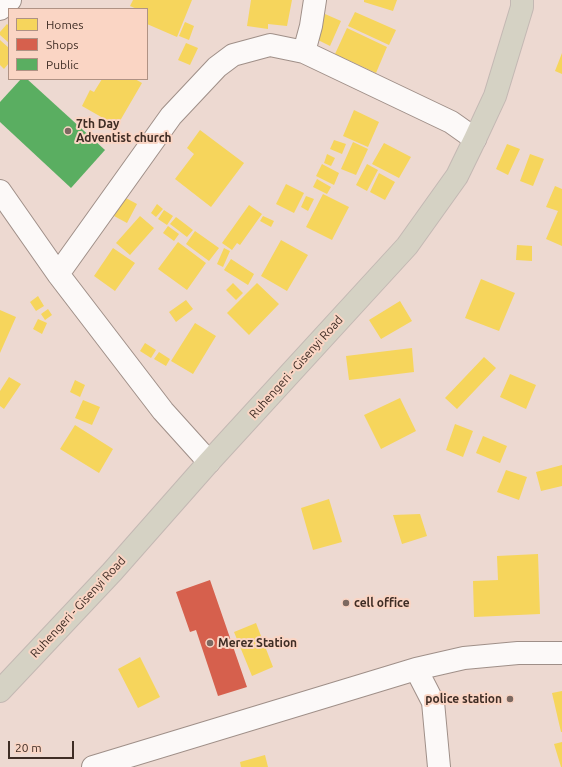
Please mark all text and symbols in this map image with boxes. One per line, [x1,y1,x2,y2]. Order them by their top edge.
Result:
legend [8,8,148,80]
text: Homes [46,18,84,31]
text: Shops [46,38,78,51]
text: Public [46,58,79,71]
place label: 7th Day Adventist church [76,117,172,145]
marker: 7th Day Adventist church [63,126,73,136]
street label: Ruhengeri - Gisenyi Road [246,313,346,421]
street label: Ruhengeri - Gisenyi Road [27,553,129,661]
place label: cell office [354,596,410,610]
marker: cell office [341,598,351,608]
place label: Merez Station [218,636,297,650]
marker: Merez Station [205,638,215,648]
place label: police station [425,692,502,706]
marker: police station [505,694,515,704]
scale bar [10,733,76,759]
text: 20 m [15,741,42,754]

